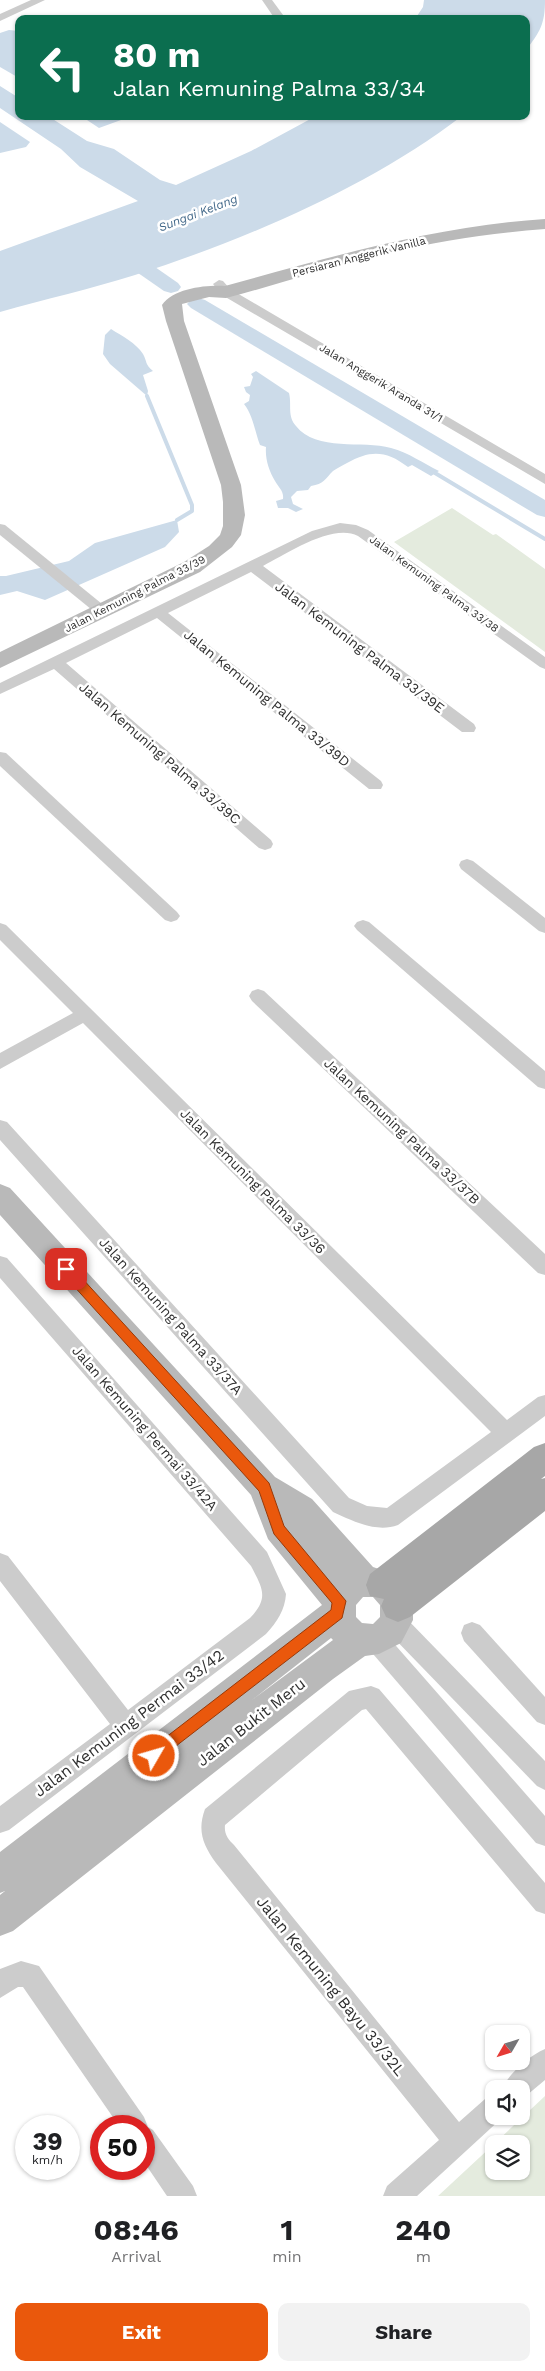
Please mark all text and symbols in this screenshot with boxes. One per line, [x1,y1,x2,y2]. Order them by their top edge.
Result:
text: 80 m [113,34,200,76]
icon: left [30,35,95,100]
text: Jalan Kemuning Palma 33/34 [113,76,425,101]
water label: Sungai Kelang [157,192,239,234]
street label: Persiaran Anggerik Vanilla [291,234,427,280]
street label: Jalan Anggerik Aranda 31/1 [317,341,445,425]
street label: Jalan Kemuning Palma 33/38 [367,533,501,635]
street label: Jalan Kemuning Palma 33/39 [62,553,208,635]
street label: Jalan Kemuning Palma 33/39E [272,578,448,716]
street label: Jalan Kemuning Palma 33/39D [181,626,353,770]
street label: Jalan Kemuning Palma 33/39C [76,679,244,827]
street label: Jalan Kemuning Palma 33/37B [321,1055,483,1207]
street label: Jalan Kemuning Palma 33/36 [177,1105,329,1257]
street label: Jalan Kemuning Palma 33/37A [96,1234,246,1398]
pin [45,1248,87,1290]
icon: arrive [52,1255,80,1283]
street label: Jalan Kemuning Permai 33/42A [69,1342,221,1514]
street label: Jalan Kemuning Permai 33/42 [30,1645,228,1801]
street label: Jalan Bukit Meru [193,1674,309,1770]
position arrow [127,1729,179,1781]
street label: Jalan Kemuning Bayu 33/32L [253,1892,410,2080]
north arrow [485,2025,530,2070]
map controls [485,2025,530,2180]
button: sound [485,2080,530,2125]
speed limit sign: 50 [90,2115,155,2180]
text: 39 [32,2127,63,2156]
button: layers [485,2135,530,2180]
text: km/h [32,2153,63,2167]
text: 08:46 [94,2212,179,2247]
text: 1 [280,2212,293,2247]
text: 240 [395,2212,451,2247]
text: Arrival [111,2247,161,2266]
text: min [272,2247,302,2266]
text: m [416,2247,431,2266]
button: Exit [15,2303,268,2361]
button: Share [278,2303,530,2361]

